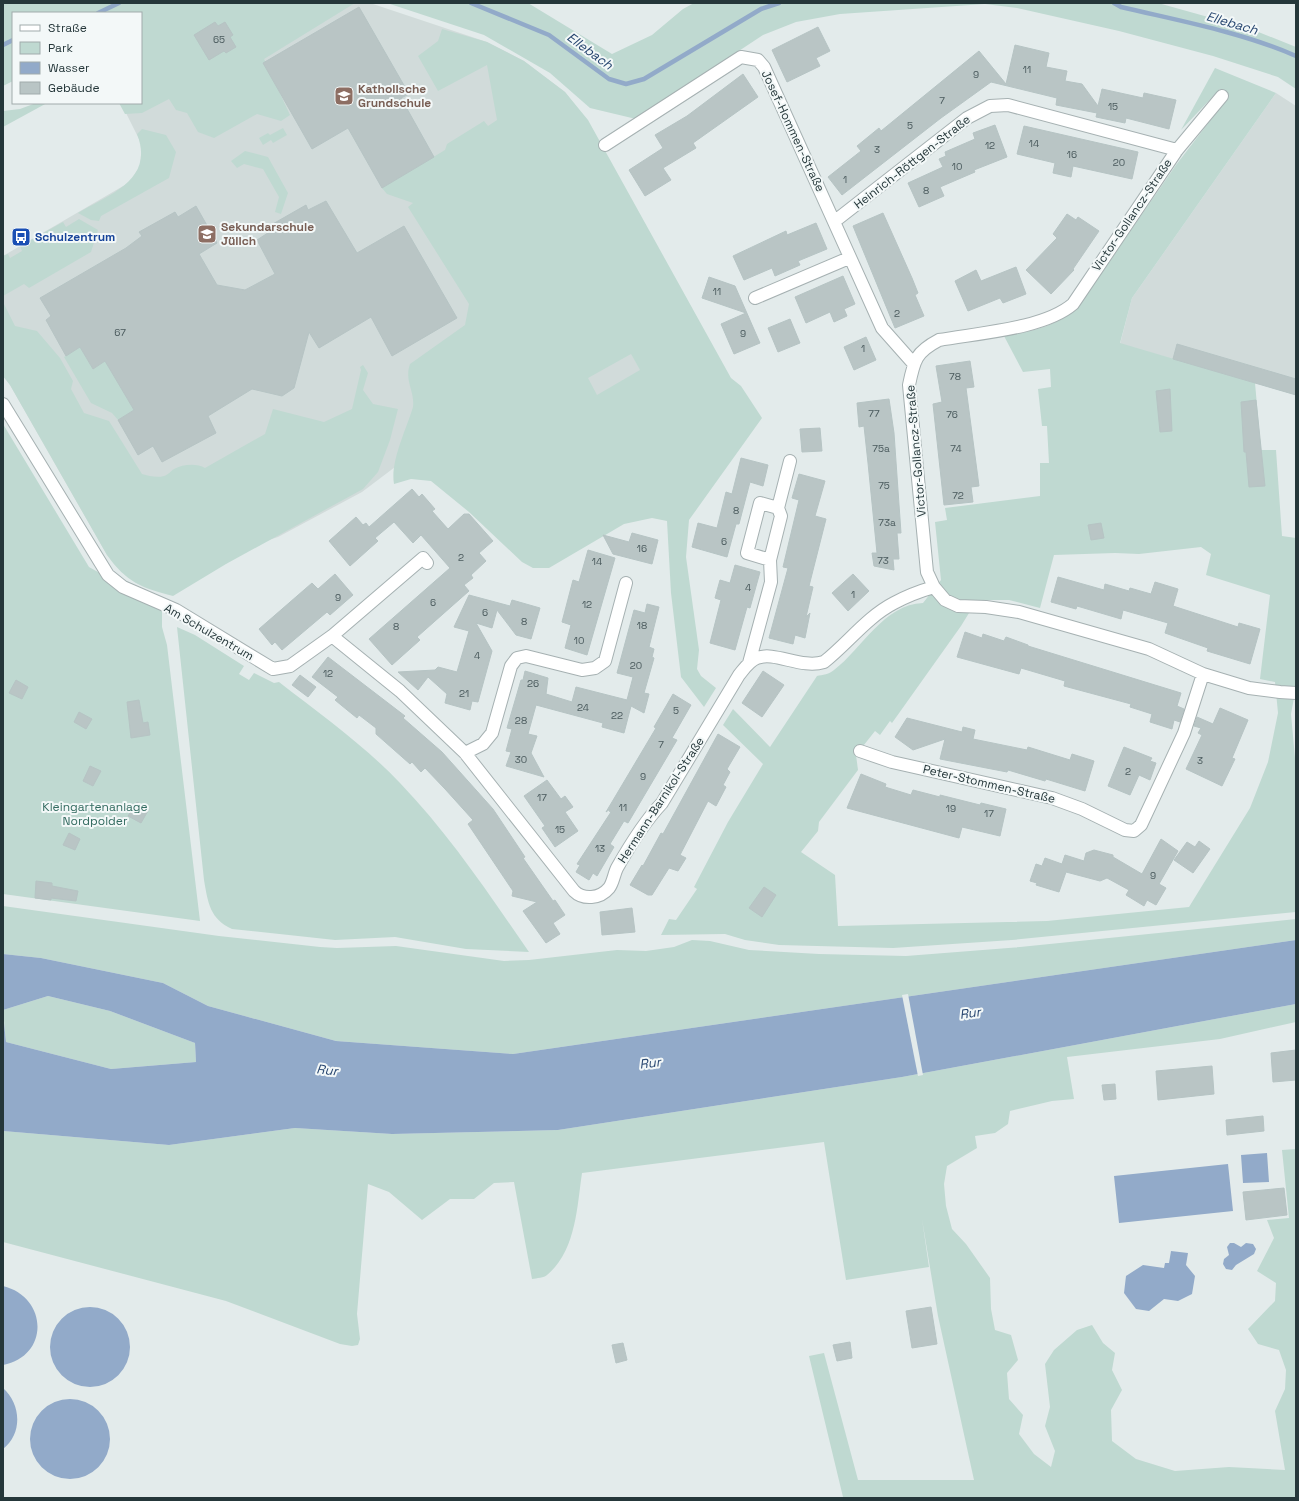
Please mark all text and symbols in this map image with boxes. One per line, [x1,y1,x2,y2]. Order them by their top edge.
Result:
water label: Ellebach [1204,8,1261,39]
legend [12,12,142,104]
text: Straße [48,20,87,36]
water label: Ellebach [564,29,617,74]
house number: 65 [213,33,225,46]
text: Park [48,40,73,56]
text: Wasser [48,60,90,76]
house number: 11 [1023,63,1031,76]
street label: Josef-Hommen-Straße [758,68,828,194]
house number: 9 [973,68,979,81]
text: Gebäude [48,80,100,96]
place label: Katholische Grundschule [358,81,431,111]
school or university icon: Katholische Grundschule [333,85,355,107]
house number: 7 [939,94,945,107]
house number: 15 [1108,100,1118,113]
street label: Heinrich-Röttgen-Straße [851,112,973,212]
house number: 5 [907,119,913,132]
house number: 14 [1029,137,1039,150]
house number: 12 [985,139,995,152]
house number: 3 [874,143,880,156]
house number: 16 [1067,148,1077,161]
street label: Victor-Gollancz-Straße [1088,156,1176,274]
house number: 20 [1113,156,1125,169]
house number: 10 [952,160,962,173]
house number: 1 [843,173,847,186]
house number: 8 [923,184,929,197]
place label: Sekundarschule Jülich [221,219,314,249]
school or university icon: Sekundarschule Jülich [196,223,218,245]
bus stop icon: Schulzentrum [10,226,32,248]
place label: Schulzentrum [35,229,115,245]
house number: 11 [713,285,721,298]
house number: 2 [894,307,900,320]
house number: 67 [114,326,126,339]
house number: 9 [740,327,746,340]
house number: 1 [861,342,865,355]
house number: 78 [949,370,961,383]
street label: Victor-Gollancz-Straße [902,384,930,518]
house number: 77 [868,407,880,420]
house number: 76 [946,408,958,421]
house number: 75a [872,442,890,455]
house number: 74 [950,442,962,455]
house number: 75 [878,479,890,492]
house number: 72 [952,489,964,502]
house number: 8 [733,504,739,517]
house number: 73a [878,516,896,529]
house number: 6 [721,535,727,548]
house number: 16 [637,542,647,555]
house number: 2 [458,551,464,564]
house number: 73 [877,554,889,567]
house number: 14 [592,555,602,568]
house number: 4 [745,581,751,594]
house number: 1 [851,588,855,601]
house number: 9 [335,591,341,604]
house number: 6 [430,596,436,609]
house number: 12 [582,598,592,611]
street label: Am Schulzentrum [161,600,257,664]
house number: 6 [482,606,488,619]
house number: 8 [521,615,527,628]
house number: 18 [637,619,647,632]
house number: 8 [393,620,399,633]
house number: 10 [574,634,584,647]
house number: 4 [474,649,480,662]
house number: 20 [630,659,642,672]
house number: 12 [323,667,333,680]
house number: 26 [527,677,539,690]
house number: 21 [459,687,469,700]
house number: 24 [577,701,589,714]
house number: 5 [673,704,679,717]
house number: 22 [611,709,623,722]
house number: 28 [515,714,527,727]
street label: Hermann-Barnikol-Straße [614,734,708,866]
house number: 7 [658,738,664,751]
house number: 30 [515,753,527,766]
house number: 3 [1197,754,1203,767]
street label: Peter-Stommen-Straße [921,761,1057,807]
house number: 2 [1125,765,1131,778]
house number: 9 [640,770,646,783]
house number: 17 [537,791,547,804]
park label: Kleingartenanlage Nordpolder [42,799,148,829]
house number: 11 [619,801,627,814]
house number: 19 [946,802,956,815]
house number: 17 [984,807,994,820]
house number: 15 [555,823,565,836]
house number: 13 [595,842,605,855]
house number: 9 [1150,869,1156,882]
water label: Rur [958,1003,984,1023]
water label: Rur [639,1053,664,1073]
water label: Rur [316,1060,340,1080]

